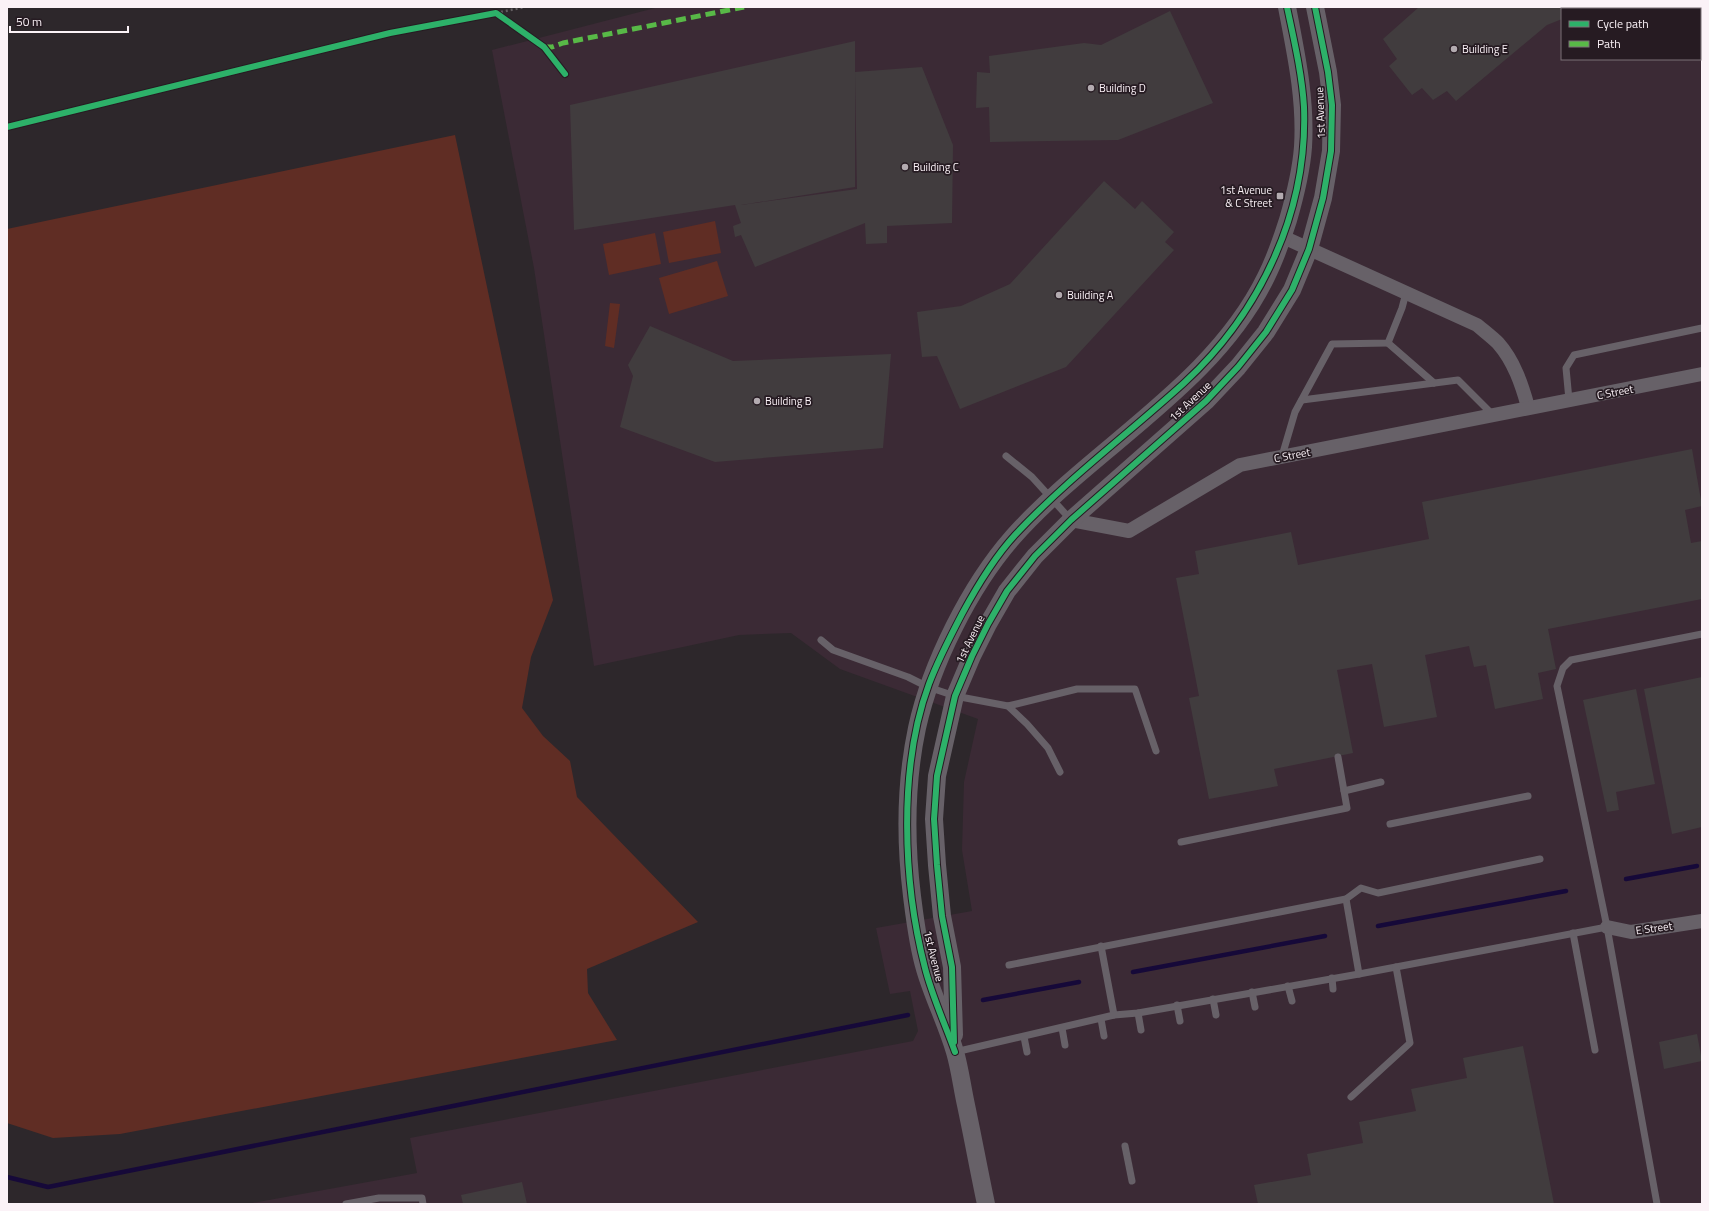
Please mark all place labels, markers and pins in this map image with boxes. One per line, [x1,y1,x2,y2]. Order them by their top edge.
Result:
place label: Building E [1462,41,1508,57]
marker: Building E [1449,44,1459,54]
place label: Building D [1099,80,1146,96]
marker: Building D [1086,83,1096,93]
place label: Building C [913,159,959,175]
marker: Building C [900,162,910,172]
place label: 1st Avenue & C Street [1220,182,1272,211]
marker: 1st Avenue & C Street [1275,191,1285,201]
place label: Building A [1067,287,1114,303]
marker: Building A [1054,290,1064,300]
place label: Building B [765,393,812,409]
marker: Building B [752,396,762,406]

